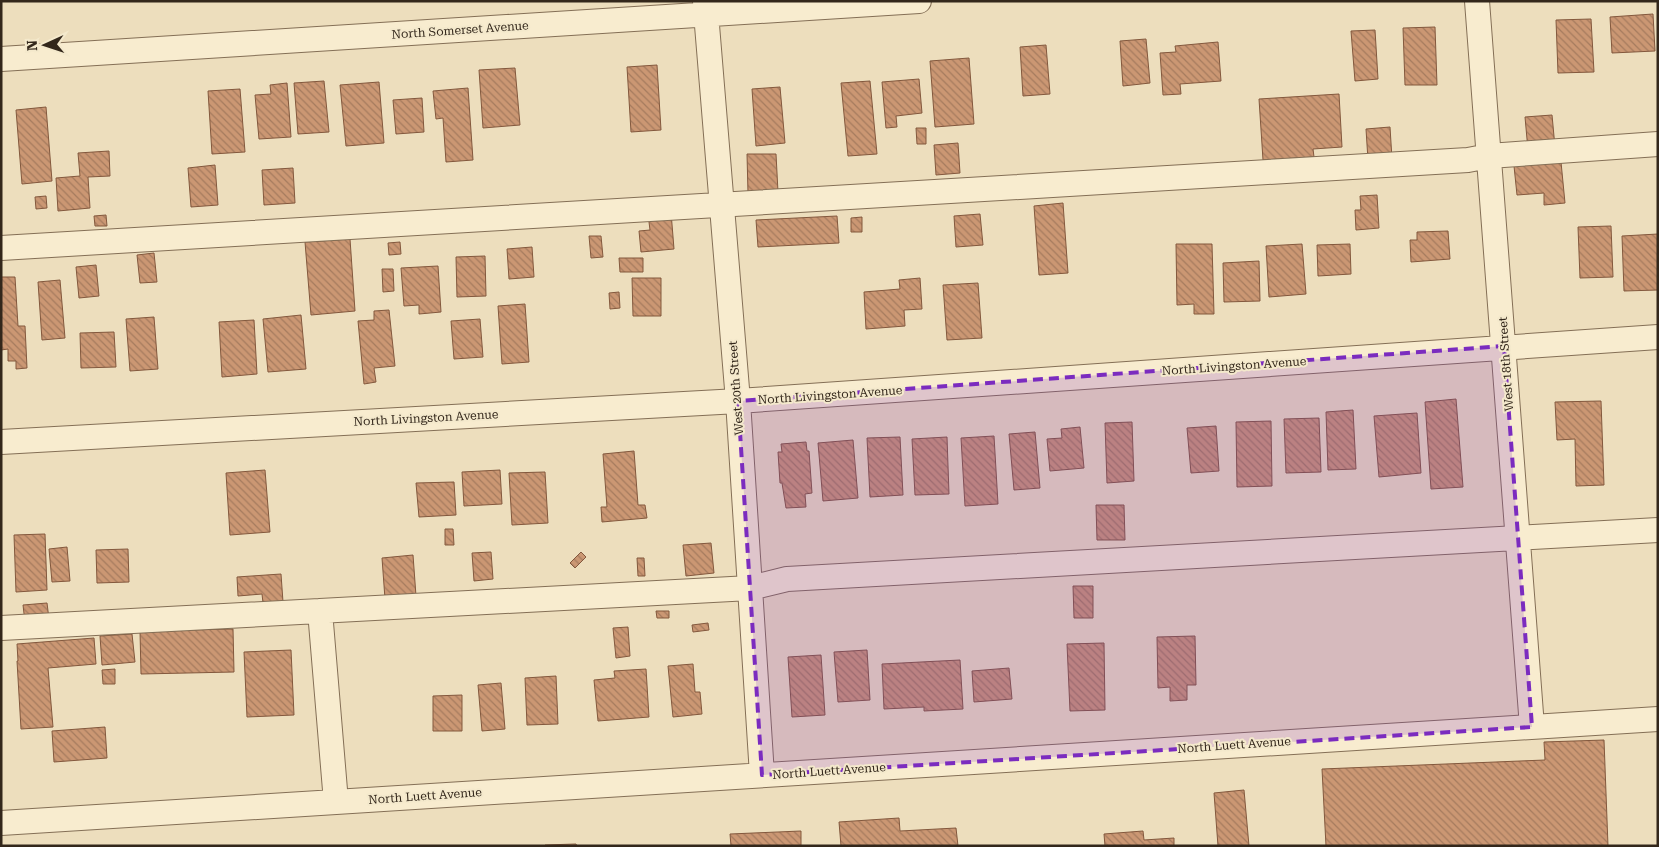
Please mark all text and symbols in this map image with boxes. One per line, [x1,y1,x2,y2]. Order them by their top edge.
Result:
street label: North Somerset Avenue [391,18,529,42]
north arrow [20,20,70,70]
text: N [24,40,40,51]
street label: West 18th Street [1496,316,1516,412]
street label: West 20th Street [726,340,746,436]
street label: North Livingston Avenue [1161,354,1307,378]
street label: North Livingston Avenue [757,383,903,407]
street label: North Livingston Avenue [353,407,499,429]
street label: North Luett Avenue [1177,734,1292,756]
street label: North Luett Avenue [772,760,887,782]
street label: North Luett Avenue [368,785,483,807]

